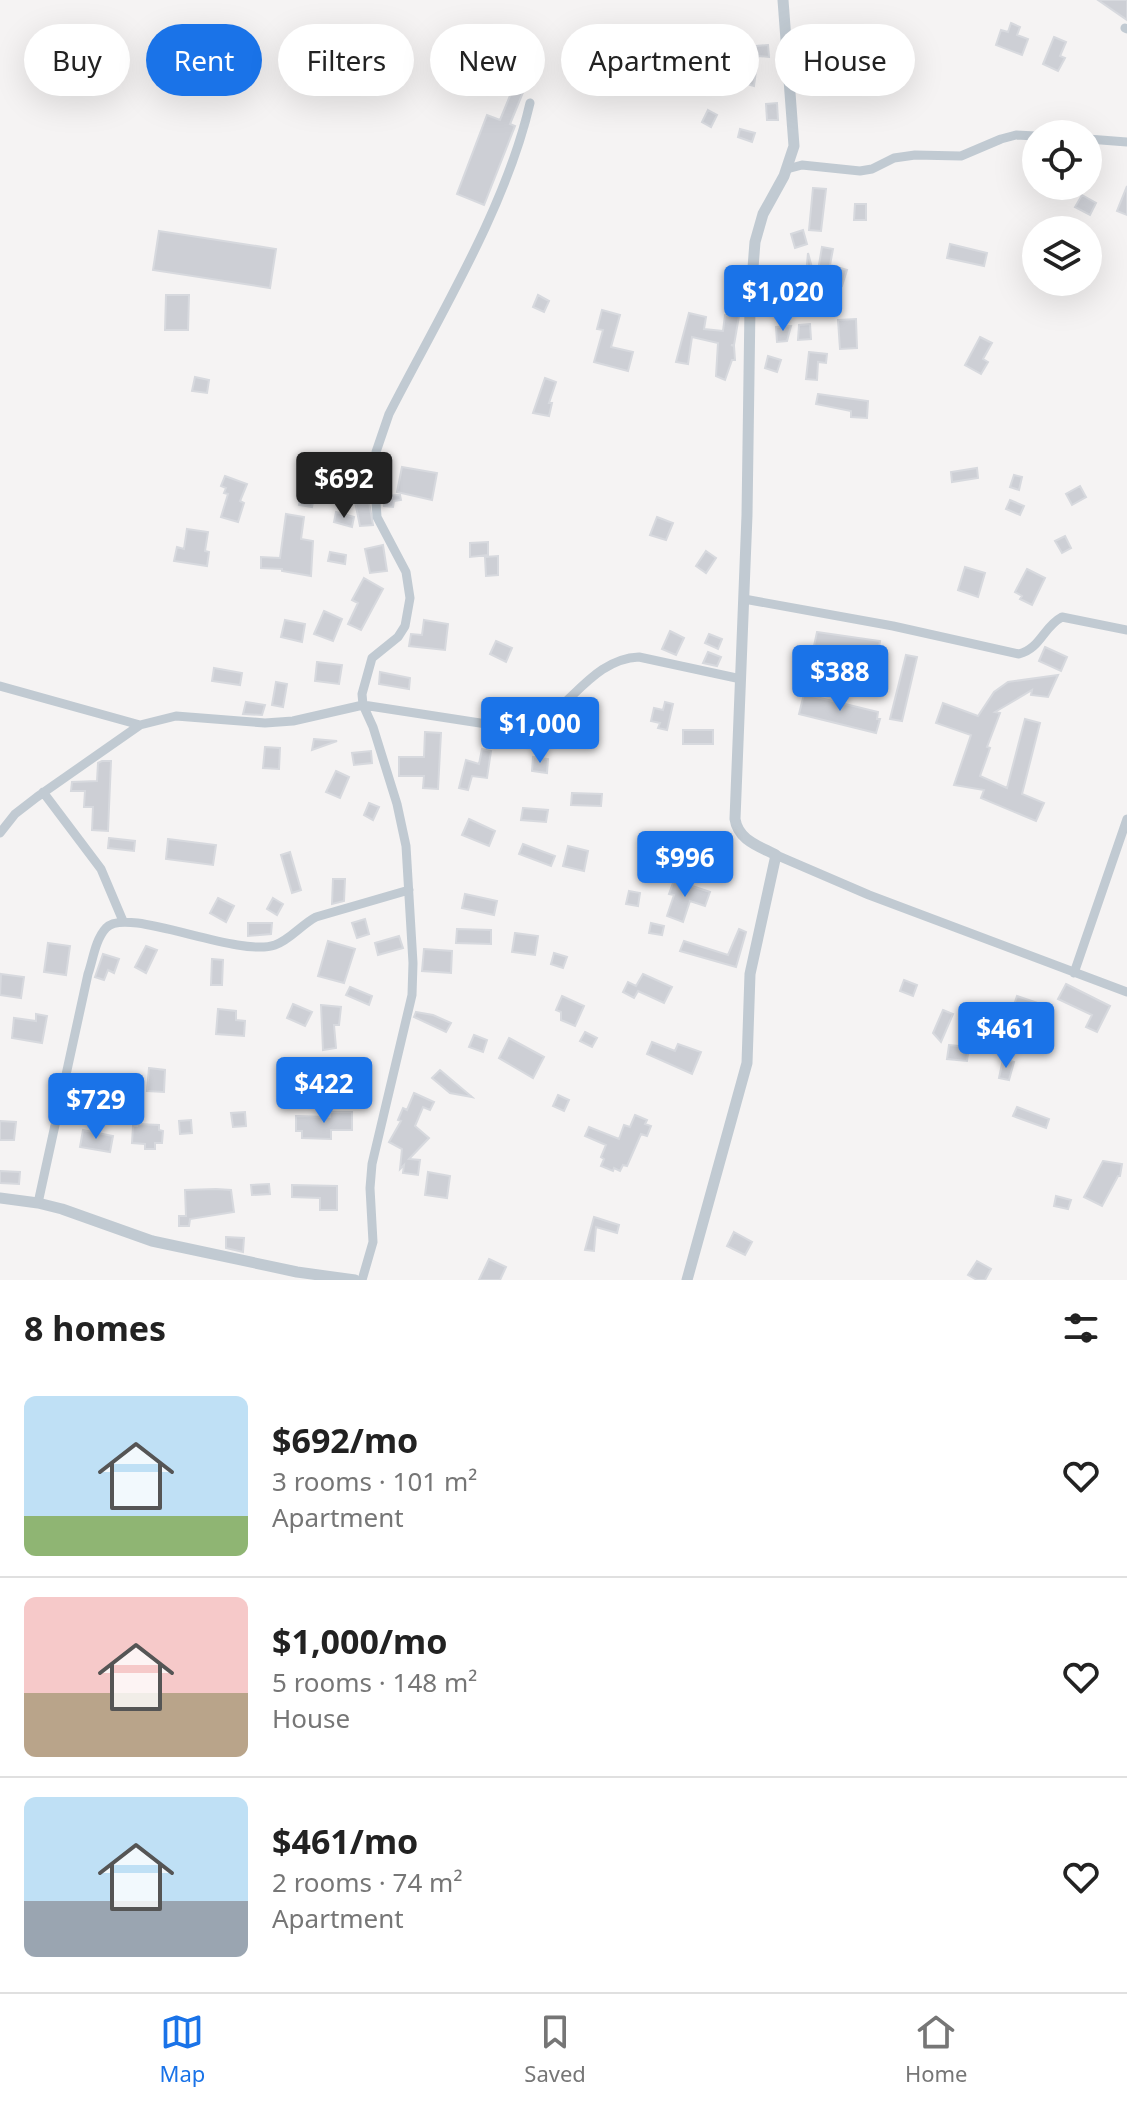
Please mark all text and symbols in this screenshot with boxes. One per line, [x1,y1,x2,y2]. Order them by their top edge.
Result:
chip: Buy [24,24,130,96]
chip: Rent [146,24,262,96]
chip: Filters [278,24,414,96]
chip: New [430,24,545,96]
chip: Apartment [561,24,759,96]
chip: House [775,24,915,96]
map controls [1022,120,1102,296]
button: locate [1022,120,1102,200]
button: layers [1022,216,1102,296]
pin: $1,020 [718,265,848,333]
text: $1,020 [742,273,824,309]
pin: $692 [297,452,391,520]
text: $692 [314,460,374,496]
pin: $388 [793,645,887,713]
text: $388 [810,653,870,689]
pin: $1,000 [475,697,605,765]
text: $1,000 [499,705,581,741]
pin: $996 [638,831,732,899]
text: $996 [655,839,715,875]
pin: $461 [959,1002,1053,1070]
text: $461 [976,1010,1036,1046]
pin: $422 [277,1057,371,1125]
text: $422 [294,1065,354,1101]
pin: $729 [49,1073,143,1141]
text: $729 [66,1081,126,1117]
text: 8 homes [24,1305,166,1351]
icon: filters [1059,1306,1103,1350]
text: $692/mo [272,1417,418,1463]
icon: home [88,1428,184,1524]
icon: heart [1059,1454,1103,1498]
text: 3 rooms · 101 m² [272,1463,477,1499]
text: Apartment [272,1499,404,1535]
text: $1,000/mo [272,1618,447,1664]
icon: home [88,1629,184,1725]
icon: heart [1059,1655,1103,1699]
text: 5 rooms · 148 m² [272,1664,477,1700]
text: House [272,1700,350,1736]
text: $461/mo [272,1818,418,1864]
icon: home [88,1829,184,1925]
icon: heart [1059,1855,1103,1899]
text: 2 rooms · 74 m² [272,1864,462,1900]
text: Apartment [272,1900,404,1936]
tab: Map [160,2010,205,2088]
tab: Saved [524,2010,586,2088]
tab: Home [905,2010,967,2088]

